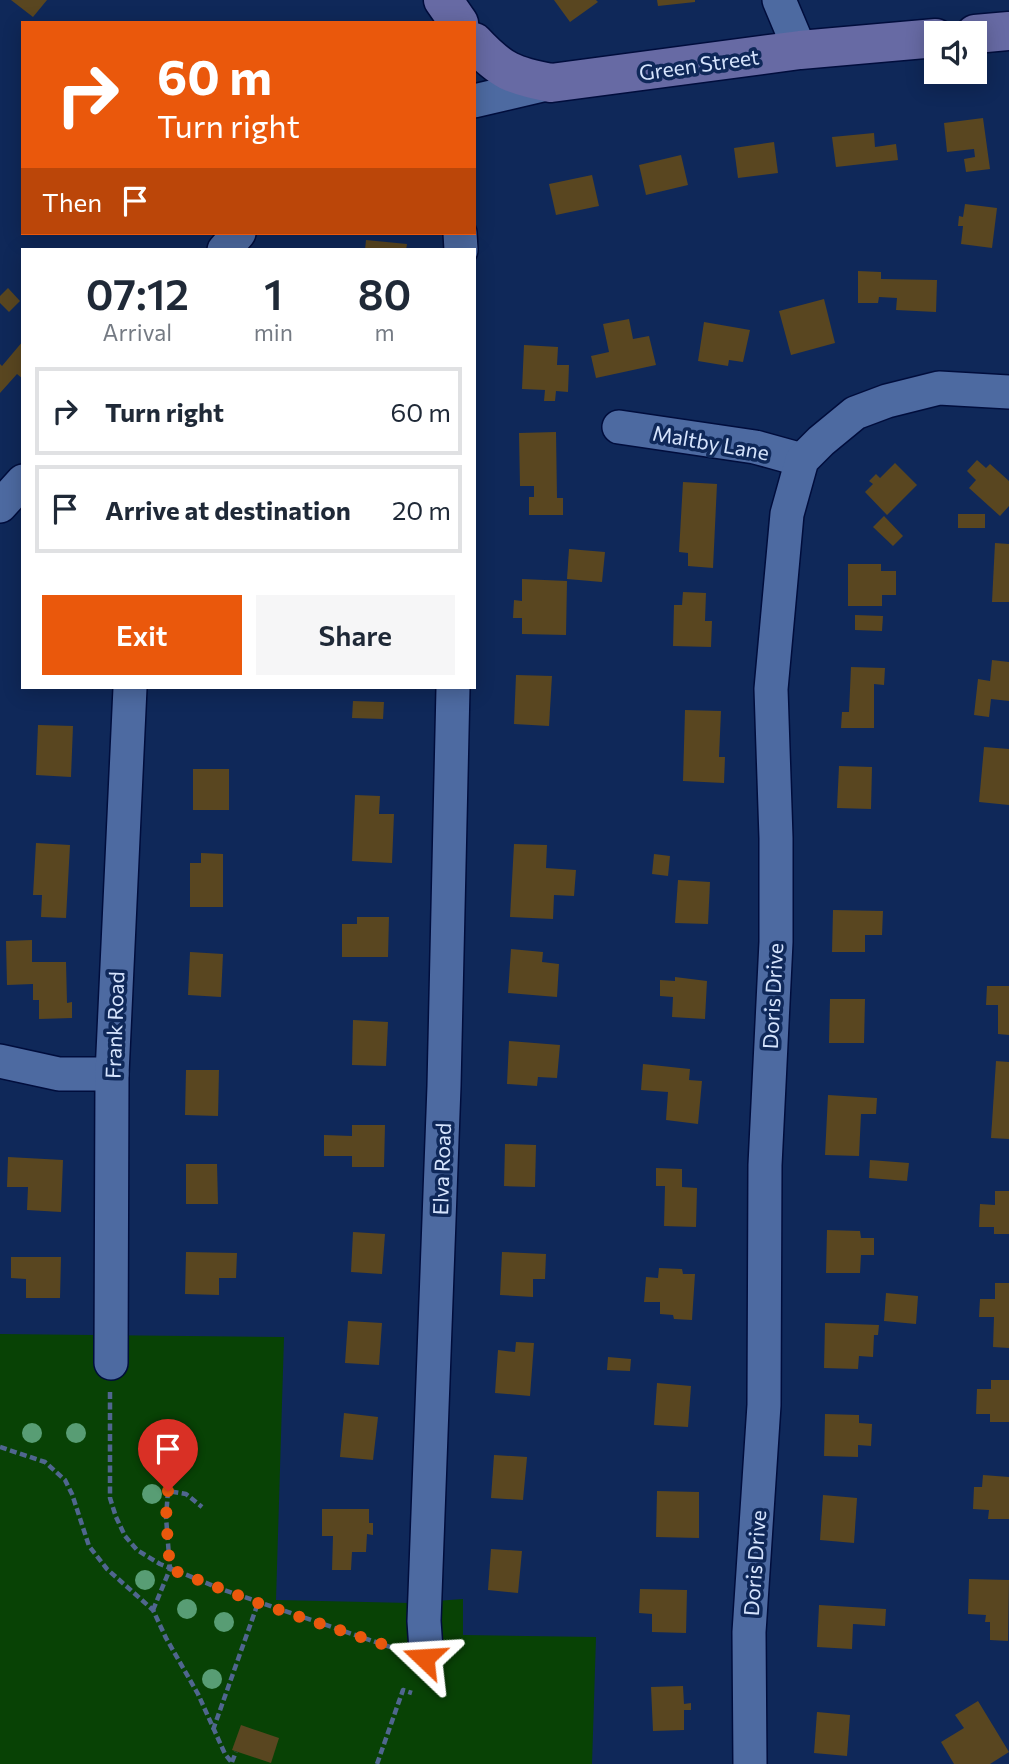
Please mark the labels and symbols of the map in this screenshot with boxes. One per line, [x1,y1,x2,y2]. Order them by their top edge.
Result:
street label: Green Street [637,43,761,85]
street label: Maltby Lane [651,419,771,465]
street label: Doris Drive [757,942,787,1050]
street label: Frank Road [100,971,128,1079]
street label: Elva Road [427,1122,455,1216]
pin [138,1419,198,1491]
street label: Doris Drive [738,1509,770,1617]
position arrow [387,1621,461,1695]

